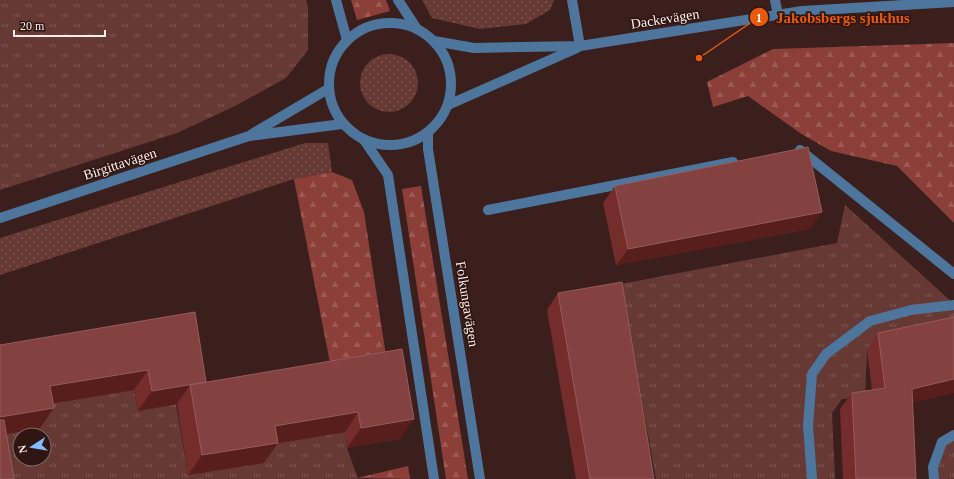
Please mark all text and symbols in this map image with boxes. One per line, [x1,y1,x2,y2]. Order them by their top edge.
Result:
callout: Jakobsbergs sjukhus [749,4,918,31]
street label: Dackevägen [630,6,700,32]
text: Jakobsbergs sjukhus [776,10,910,26]
text: 1 [756,11,762,25]
scale bar [14,12,105,38]
text: 20 m [20,19,45,33]
street label: Birgittavägen [82,145,158,183]
street label: Folkungavägen [453,260,481,348]
north arrow [12,427,52,467]
text: N [16,444,29,454]

